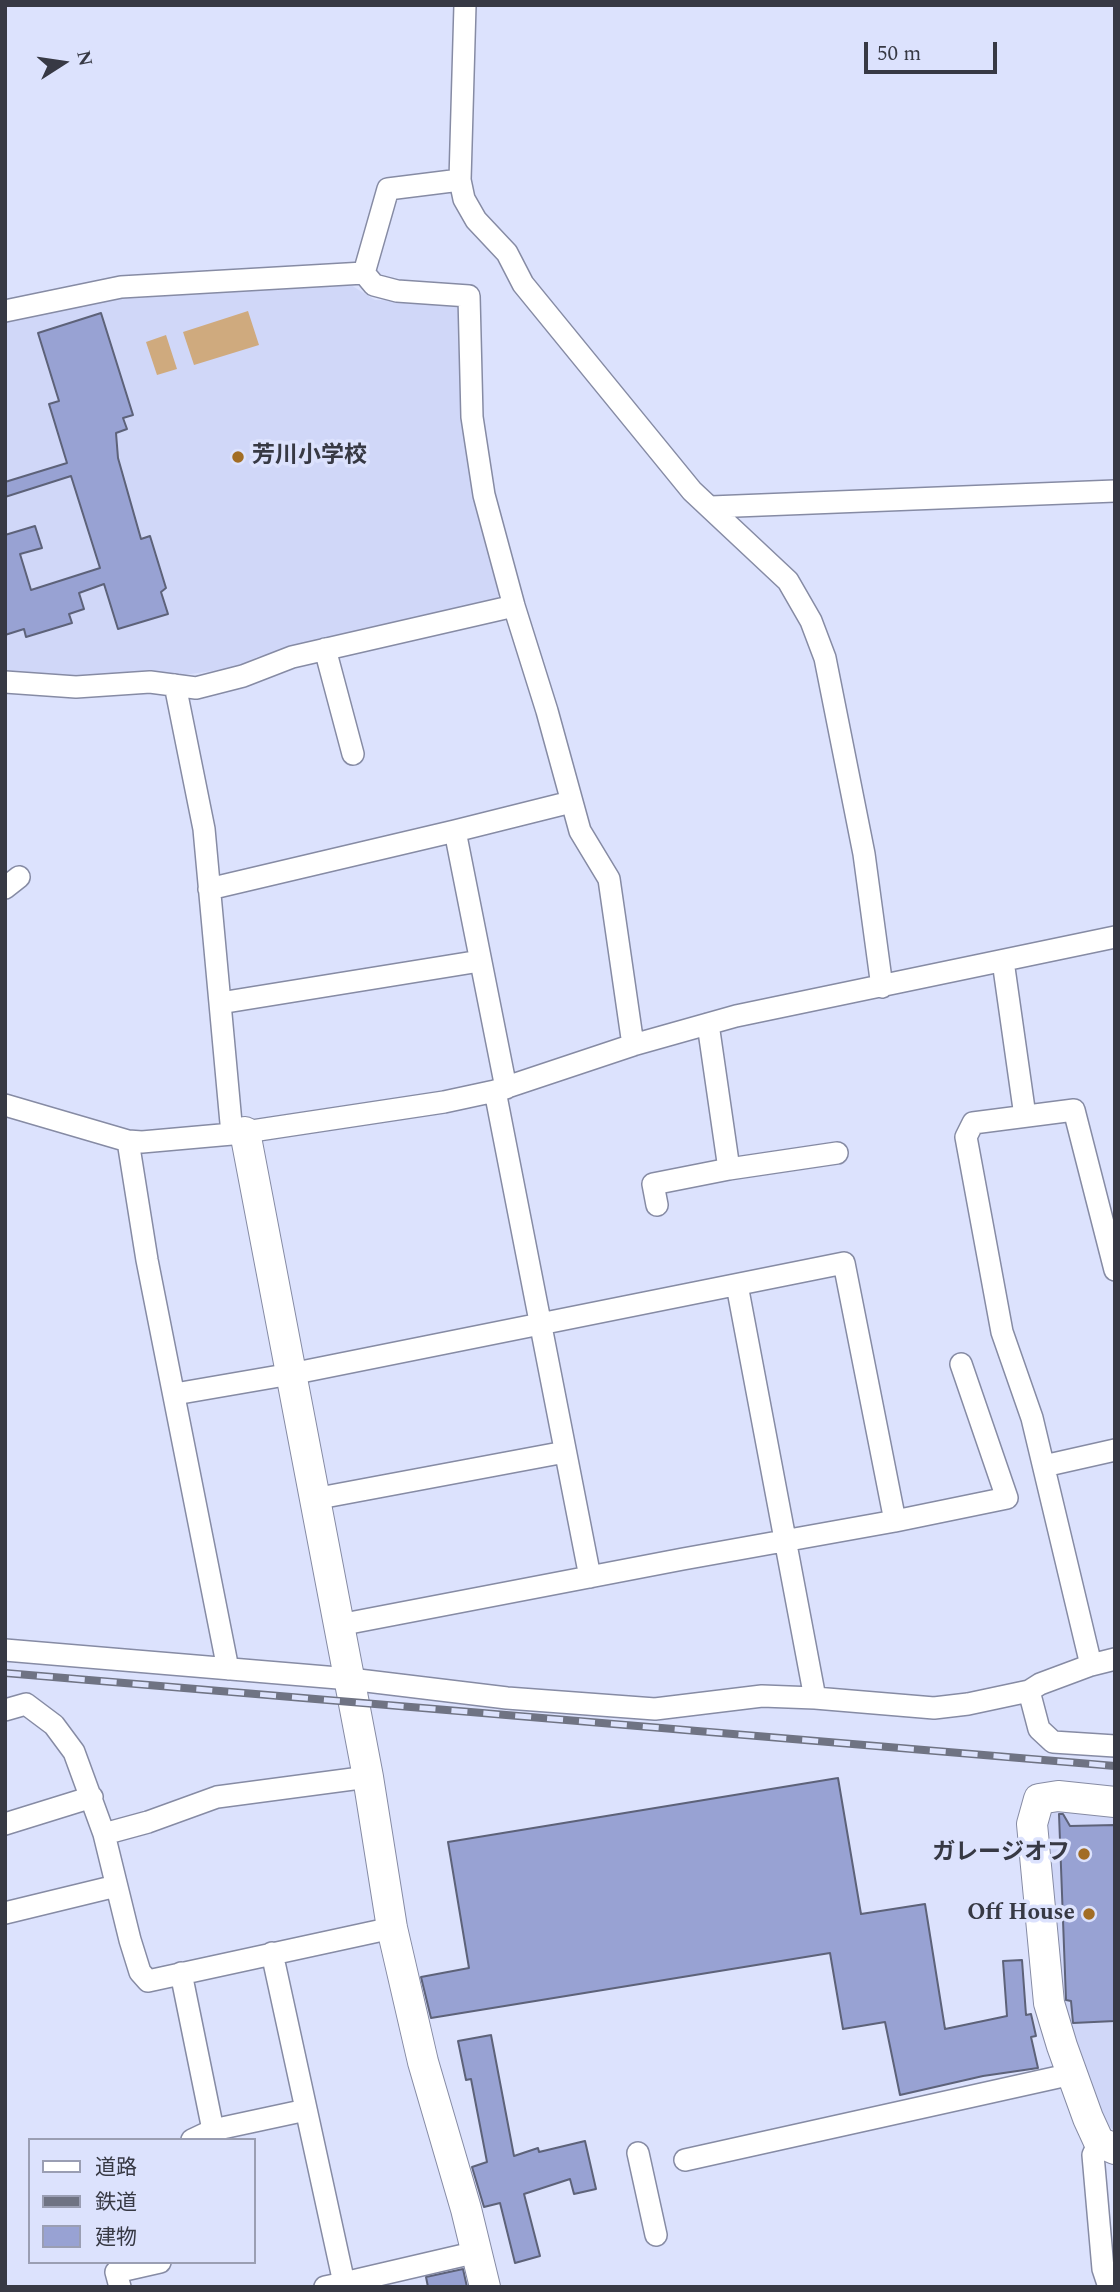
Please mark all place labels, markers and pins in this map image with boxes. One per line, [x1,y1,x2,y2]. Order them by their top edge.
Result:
place label: 芳川小学校 [252,443,367,471]
marker: 芳川小学校 [230,449,246,465]
place label: ガレージオフ [932,1840,1070,1868]
marker: ガレージオフ [1076,1846,1092,1862]
place label: Off House [967,1900,1075,1928]
marker: Off House [1081,1906,1097,1922]

